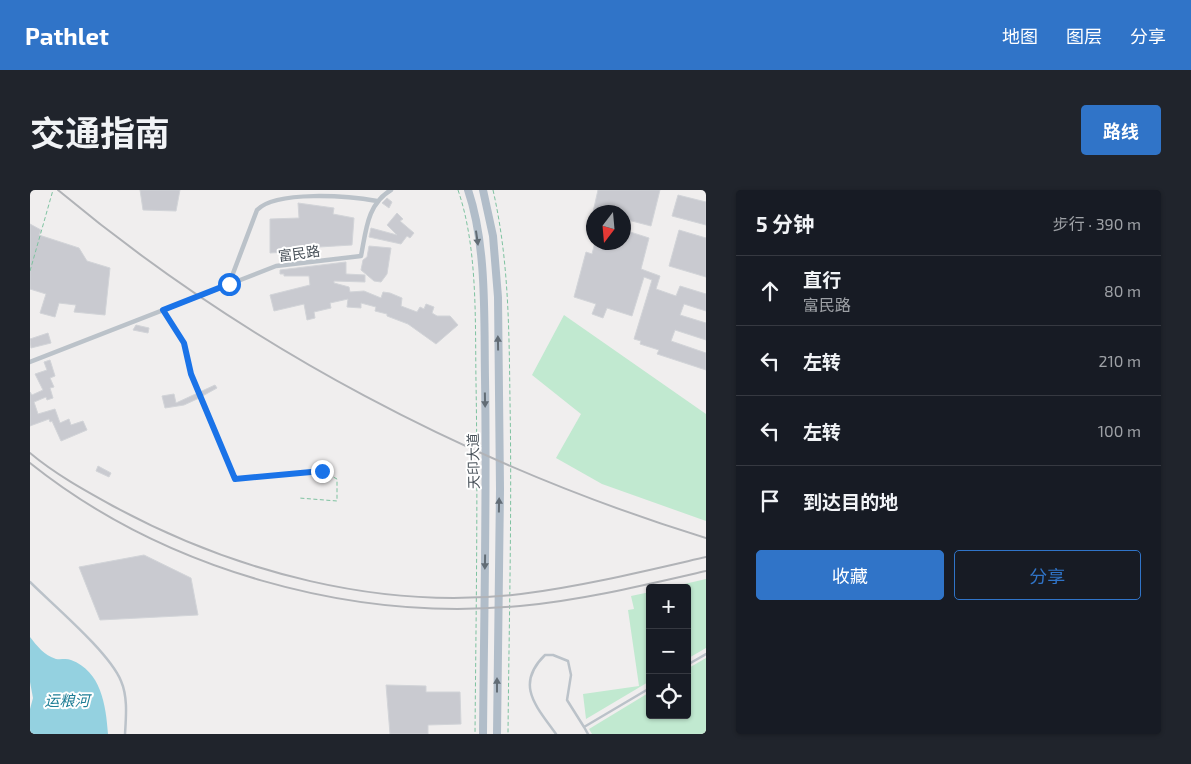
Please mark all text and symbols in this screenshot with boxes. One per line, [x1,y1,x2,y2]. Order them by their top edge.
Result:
text: Pathlet [25,21,109,50]
text: 地图 [1002,25,1038,47]
text: 图层 [1066,25,1102,47]
text: 分享 [1130,25,1166,47]
button: 路线 [1081,105,1161,155]
text: 交通指南 [30,111,170,153]
north arrow [586,205,631,250]
text: 5 分钟 [756,211,814,236]
text: 步行 · 390 m [1053,214,1141,233]
one-way arrow [473,230,481,246]
street label: 富民路 [277,242,321,264]
text: 直行 [803,268,841,291]
route start [218,273,241,296]
icon: ahead [756,277,784,305]
text: 80 m [1104,281,1141,300]
text: 富民路 [803,295,851,314]
one-way arrow [494,335,502,351]
icon: left [756,347,784,375]
text: 左转 [803,350,841,373]
text: 210 m [1098,351,1141,370]
one-way arrow [481,392,489,408]
icon: left [756,417,784,445]
text: 左转 [803,420,841,443]
text: 100 m [1098,421,1141,440]
street label: 天印大道 [464,433,482,489]
route end [311,460,334,483]
icon: arrive [756,487,784,515]
text: 到达目的地 [803,490,898,513]
one-way arrow [496,497,504,513]
button: 收藏 [756,550,944,600]
button: 分享 [954,550,1141,600]
one-way arrow [481,555,489,571]
map controls [646,584,691,719]
button: + [646,584,691,629]
button: − [646,629,691,674]
button: locate [646,674,691,719]
one-way arrow [493,677,501,693]
water label: 运粮河 [44,691,92,709]

